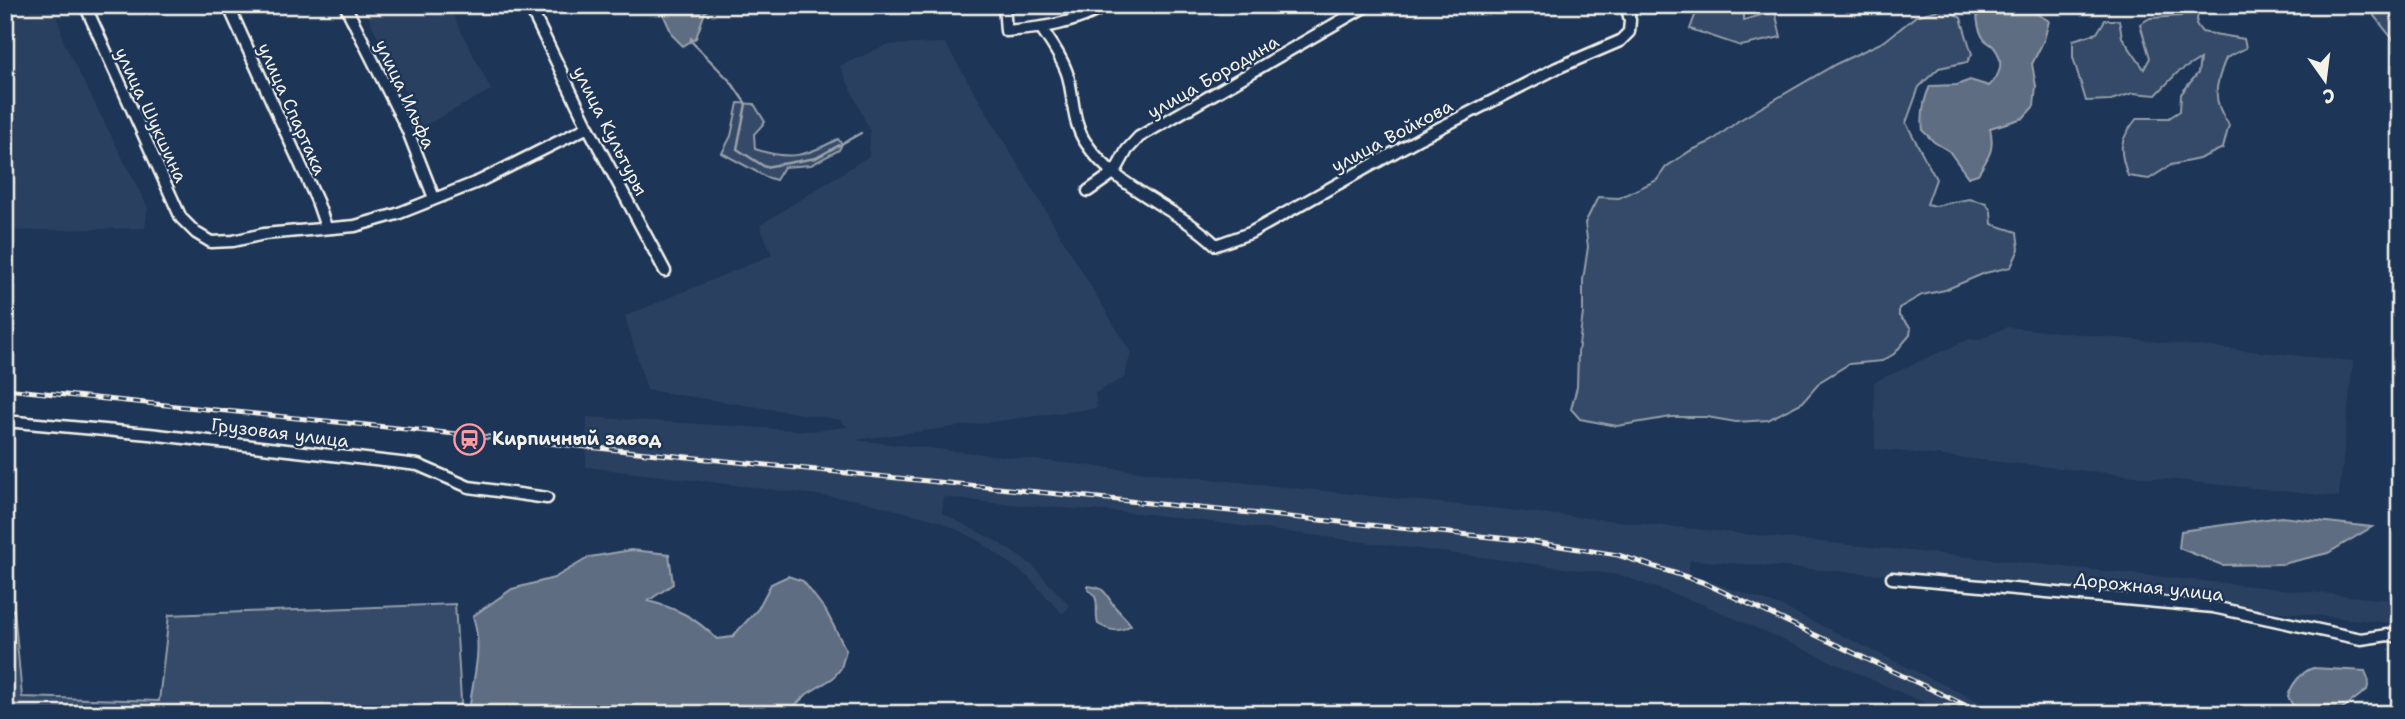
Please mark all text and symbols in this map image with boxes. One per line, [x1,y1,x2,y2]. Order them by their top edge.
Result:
street label: улица Бородина [1143,30,1283,124]
street label: улица Ильфа [369,36,441,152]
street label: улица Спартака [252,39,332,179]
street label: улица Шукшина [109,44,193,186]
north arrow [2290,46,2360,116]
street label: улица Культуры [567,62,653,200]
text: С [2320,82,2338,110]
street label: улица Войкова [1327,94,1457,178]
street label: Грузовая улица [210,413,350,453]
station icon: Кирпичный завод [452,422,486,456]
place label: Кирпичный завод [492,427,662,451]
street label: Дорожная улица [2073,567,2225,607]

